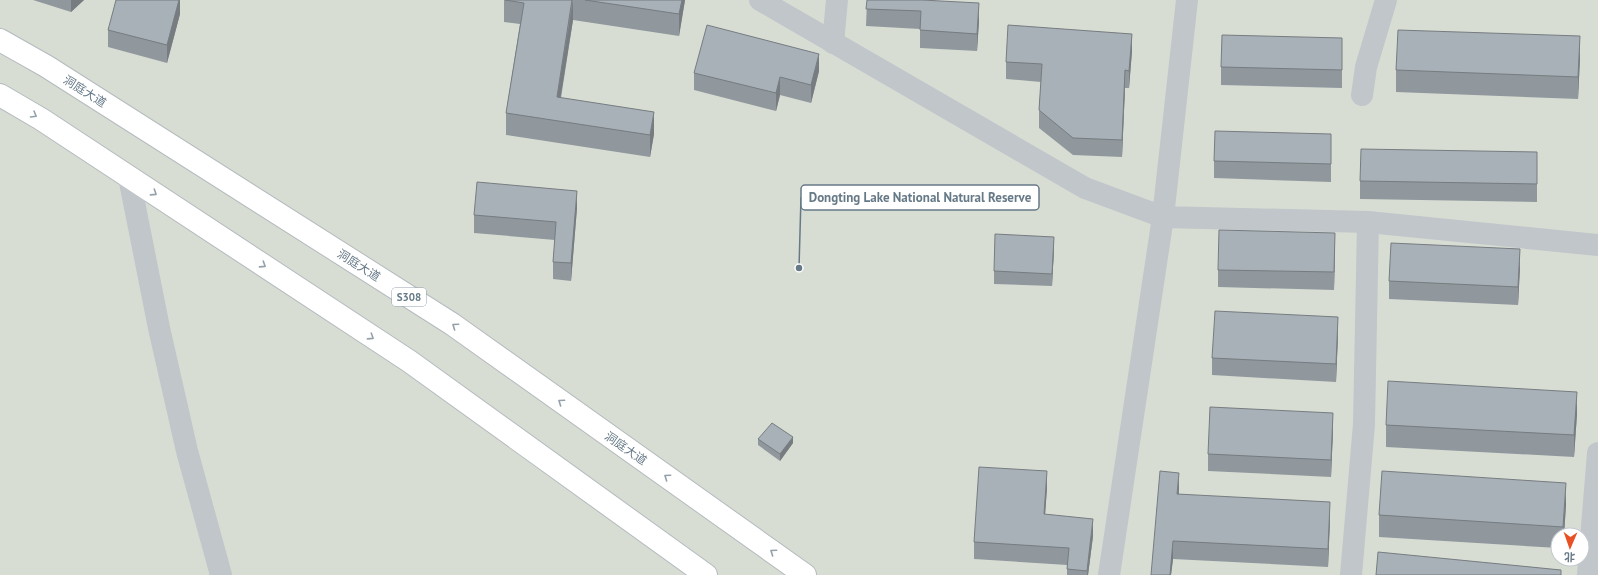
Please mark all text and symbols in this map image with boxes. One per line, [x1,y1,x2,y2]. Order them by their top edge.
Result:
street label: 洞庭大道 [61,72,109,110]
one-way arrow [30,110,37,117]
callout: Dongting Lake National Natural Reserve [801,185,1039,210]
one-way arrow [150,189,157,196]
text: Dongting Lake National Natural Reserve [809,189,1032,206]
street label: 洞庭大道 [335,246,383,284]
one-way arrow [259,260,266,268]
road number: S308 [392,288,426,306]
one-way arrow [452,323,459,331]
one-way arrow [367,332,374,339]
one-way arrow [558,399,565,407]
street label: 洞庭大道 [602,428,650,468]
one-way arrow [664,474,671,482]
north arrow [1550,527,1590,567]
one-way arrow [770,549,777,557]
text: 北 [1564,550,1575,564]

